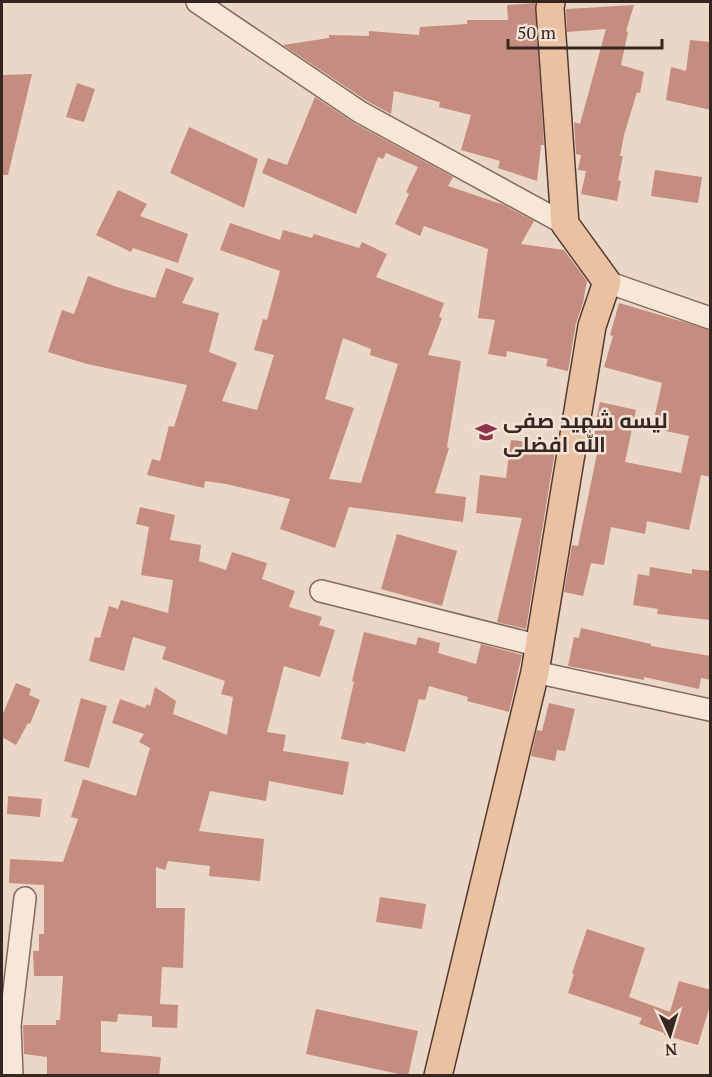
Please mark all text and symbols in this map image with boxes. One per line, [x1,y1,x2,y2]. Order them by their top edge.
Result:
scale bar [508,12,662,50]
text: 50 m [517,20,557,44]
place label: لیسه شهید صفی الله افضلی [503,406,668,458]
school or university icon: لیسه شهید صفی الله افضلی [474,420,498,444]
north arrow [640,1005,700,1065]
text: N [664,1039,678,1061]

